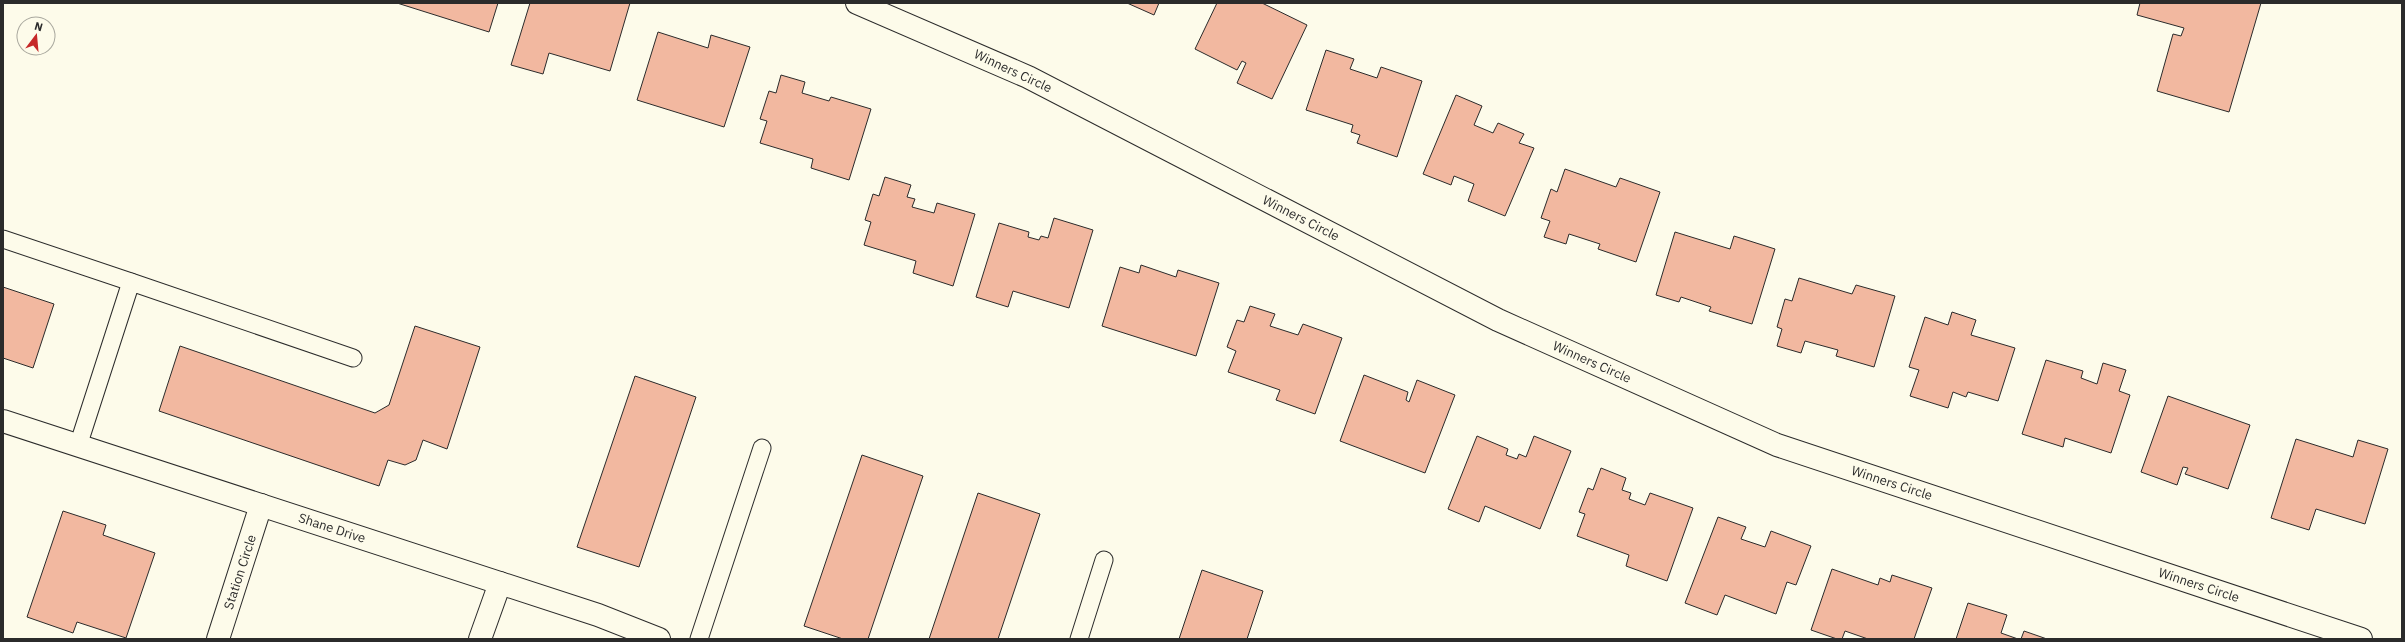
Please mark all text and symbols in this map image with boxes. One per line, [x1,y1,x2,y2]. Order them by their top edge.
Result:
north arrow [16,16,56,56]
text: N [33,19,45,34]
street label: Winners Circle [971,46,1055,96]
street label: Winners Circle [1260,191,1342,245]
street label: Winners Circle [1550,337,1634,387]
street label: Winners Circle [1849,462,1935,504]
street label: Shane Drive [296,509,368,547]
street label: Station Circle [220,532,260,612]
street label: Winners Circle [2156,564,2242,606]

